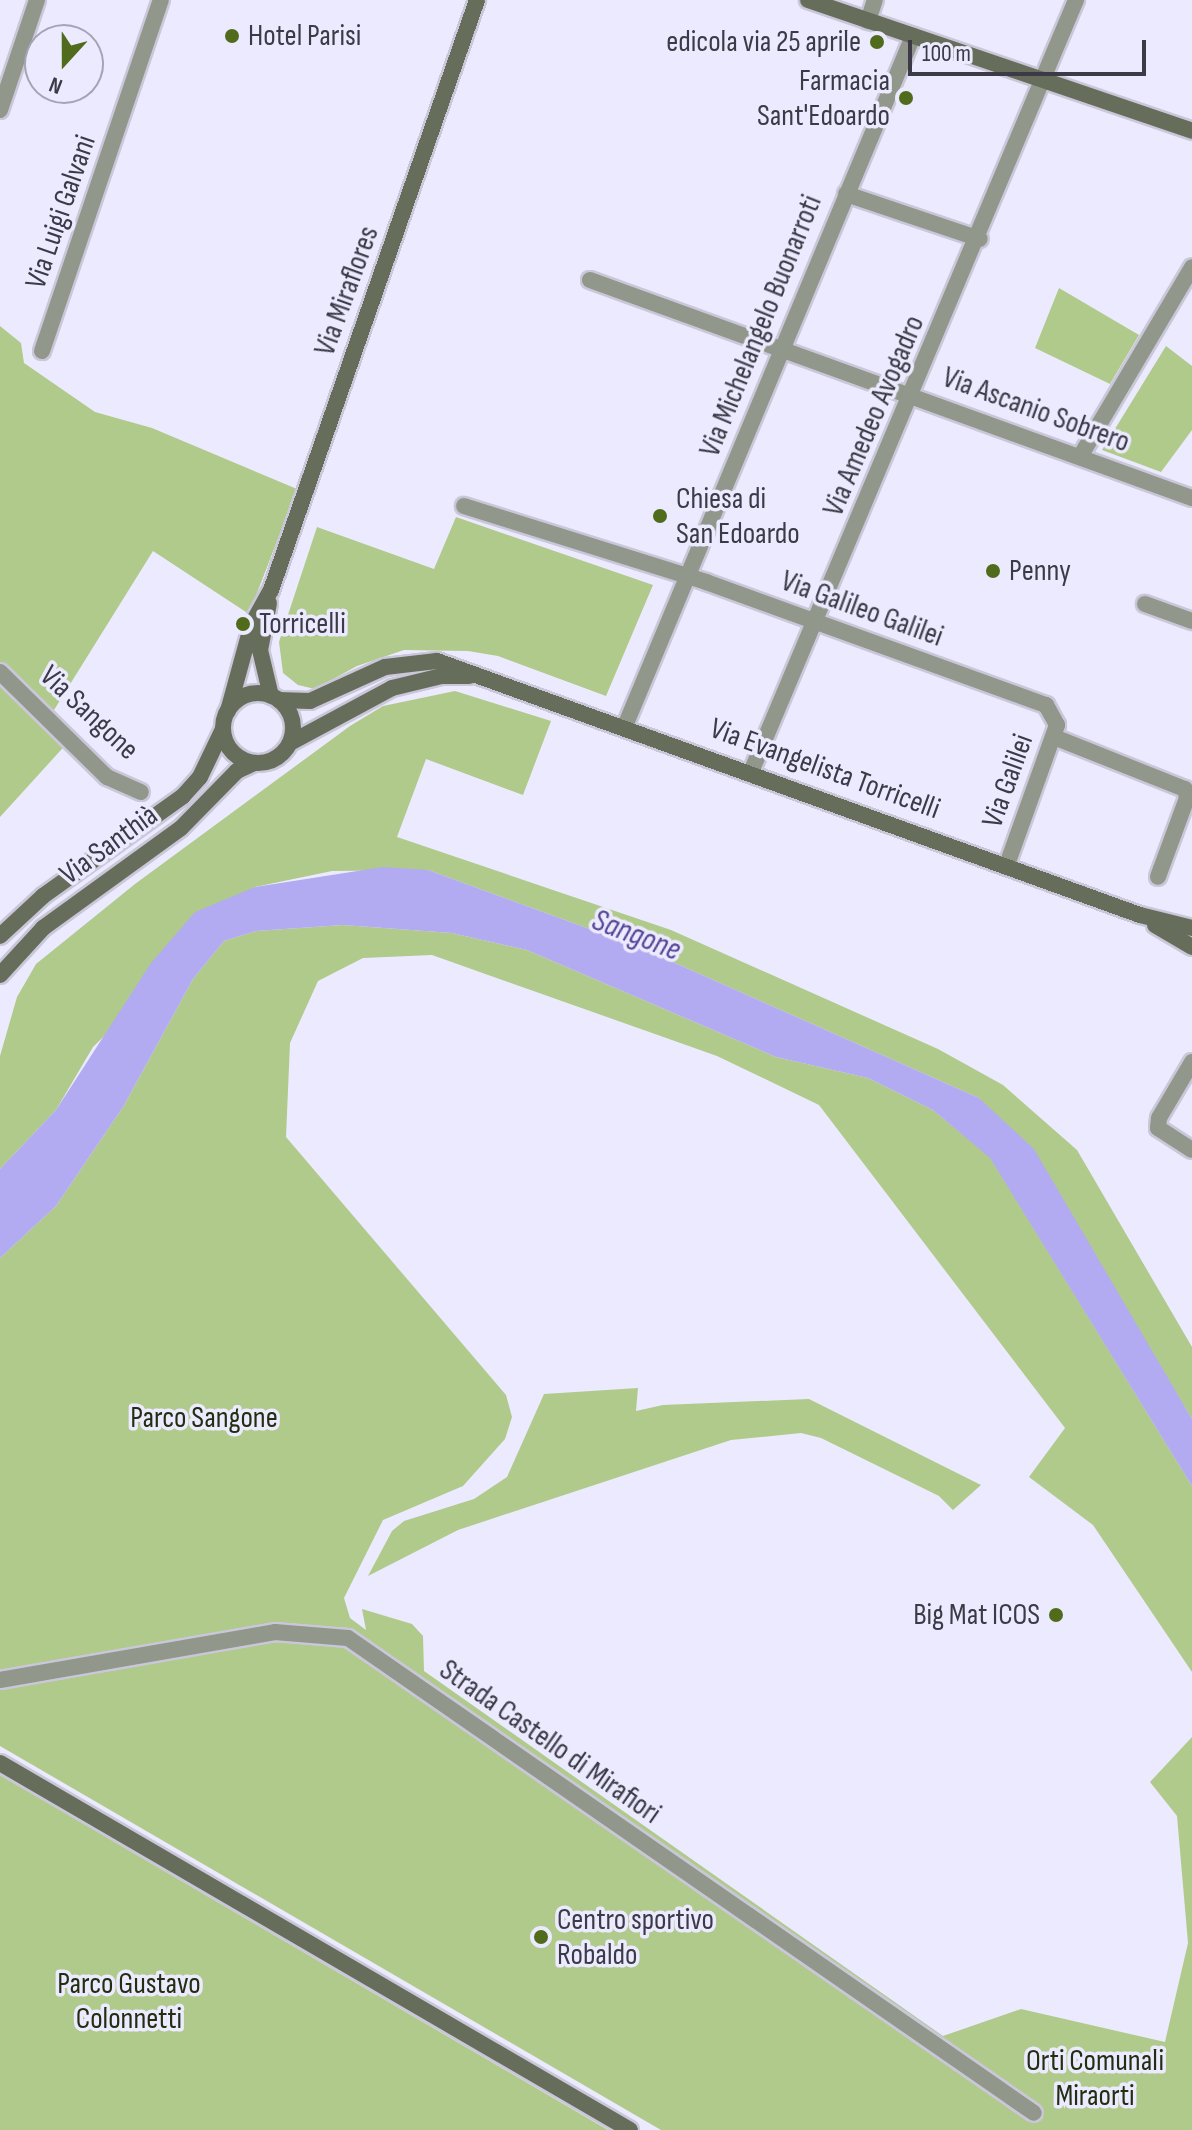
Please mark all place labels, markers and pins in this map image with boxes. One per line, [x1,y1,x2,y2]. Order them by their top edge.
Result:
place label: Hotel Parisi [248,18,361,54]
place label: edicola via 25 aprile [666,24,861,60]
marker: Hotel Parisi [223,27,241,45]
marker: edicola via 25 aprile [868,33,886,51]
place label: Farmacia Sant'Edoardo [757,63,890,134]
marker: Farmacia Sant'Edoardo [897,89,915,107]
place label: Chiesa di San Edoardo [676,481,800,552]
marker: Chiesa di San Edoardo [651,507,669,525]
place label: Penny [1009,553,1071,589]
marker: Penny [984,562,1002,580]
place label: Torricelli [259,606,346,642]
marker: Torricelli [234,615,252,633]
place label: Big Mat ICOS [913,1597,1040,1633]
marker: Big Mat ICOS [1047,1606,1065,1624]
place label: Centro sportivo Robaldo [557,1902,714,1972]
marker: Centro sportivo Robaldo [532,1928,550,1946]

